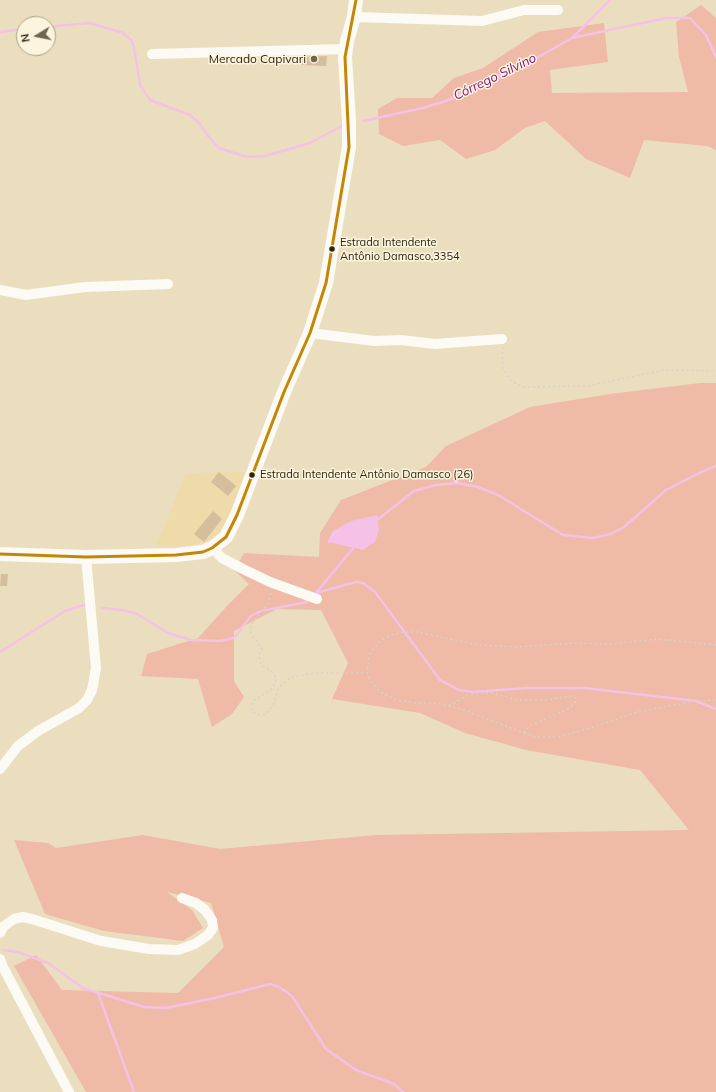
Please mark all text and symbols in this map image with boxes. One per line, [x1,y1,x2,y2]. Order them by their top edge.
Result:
north arrow [16,16,56,56]
text: N [18,33,33,43]
water label: Córrego Silvino [451,50,539,104]
place label: Mercado Capivari [209,52,306,66]
marker: Mercado Capivari [309,54,319,64]
place label: Estrada Intendente Antônio Damasco,3354 [340,236,460,262]
marker: Estrada Intendente Antônio Damasco,3354 [327,244,337,254]
place label: Estrada Intendente Antônio Damasco (26) [260,468,473,482]
marker: Estrada Intendente Antônio Damasco (26) [247,470,257,480]

